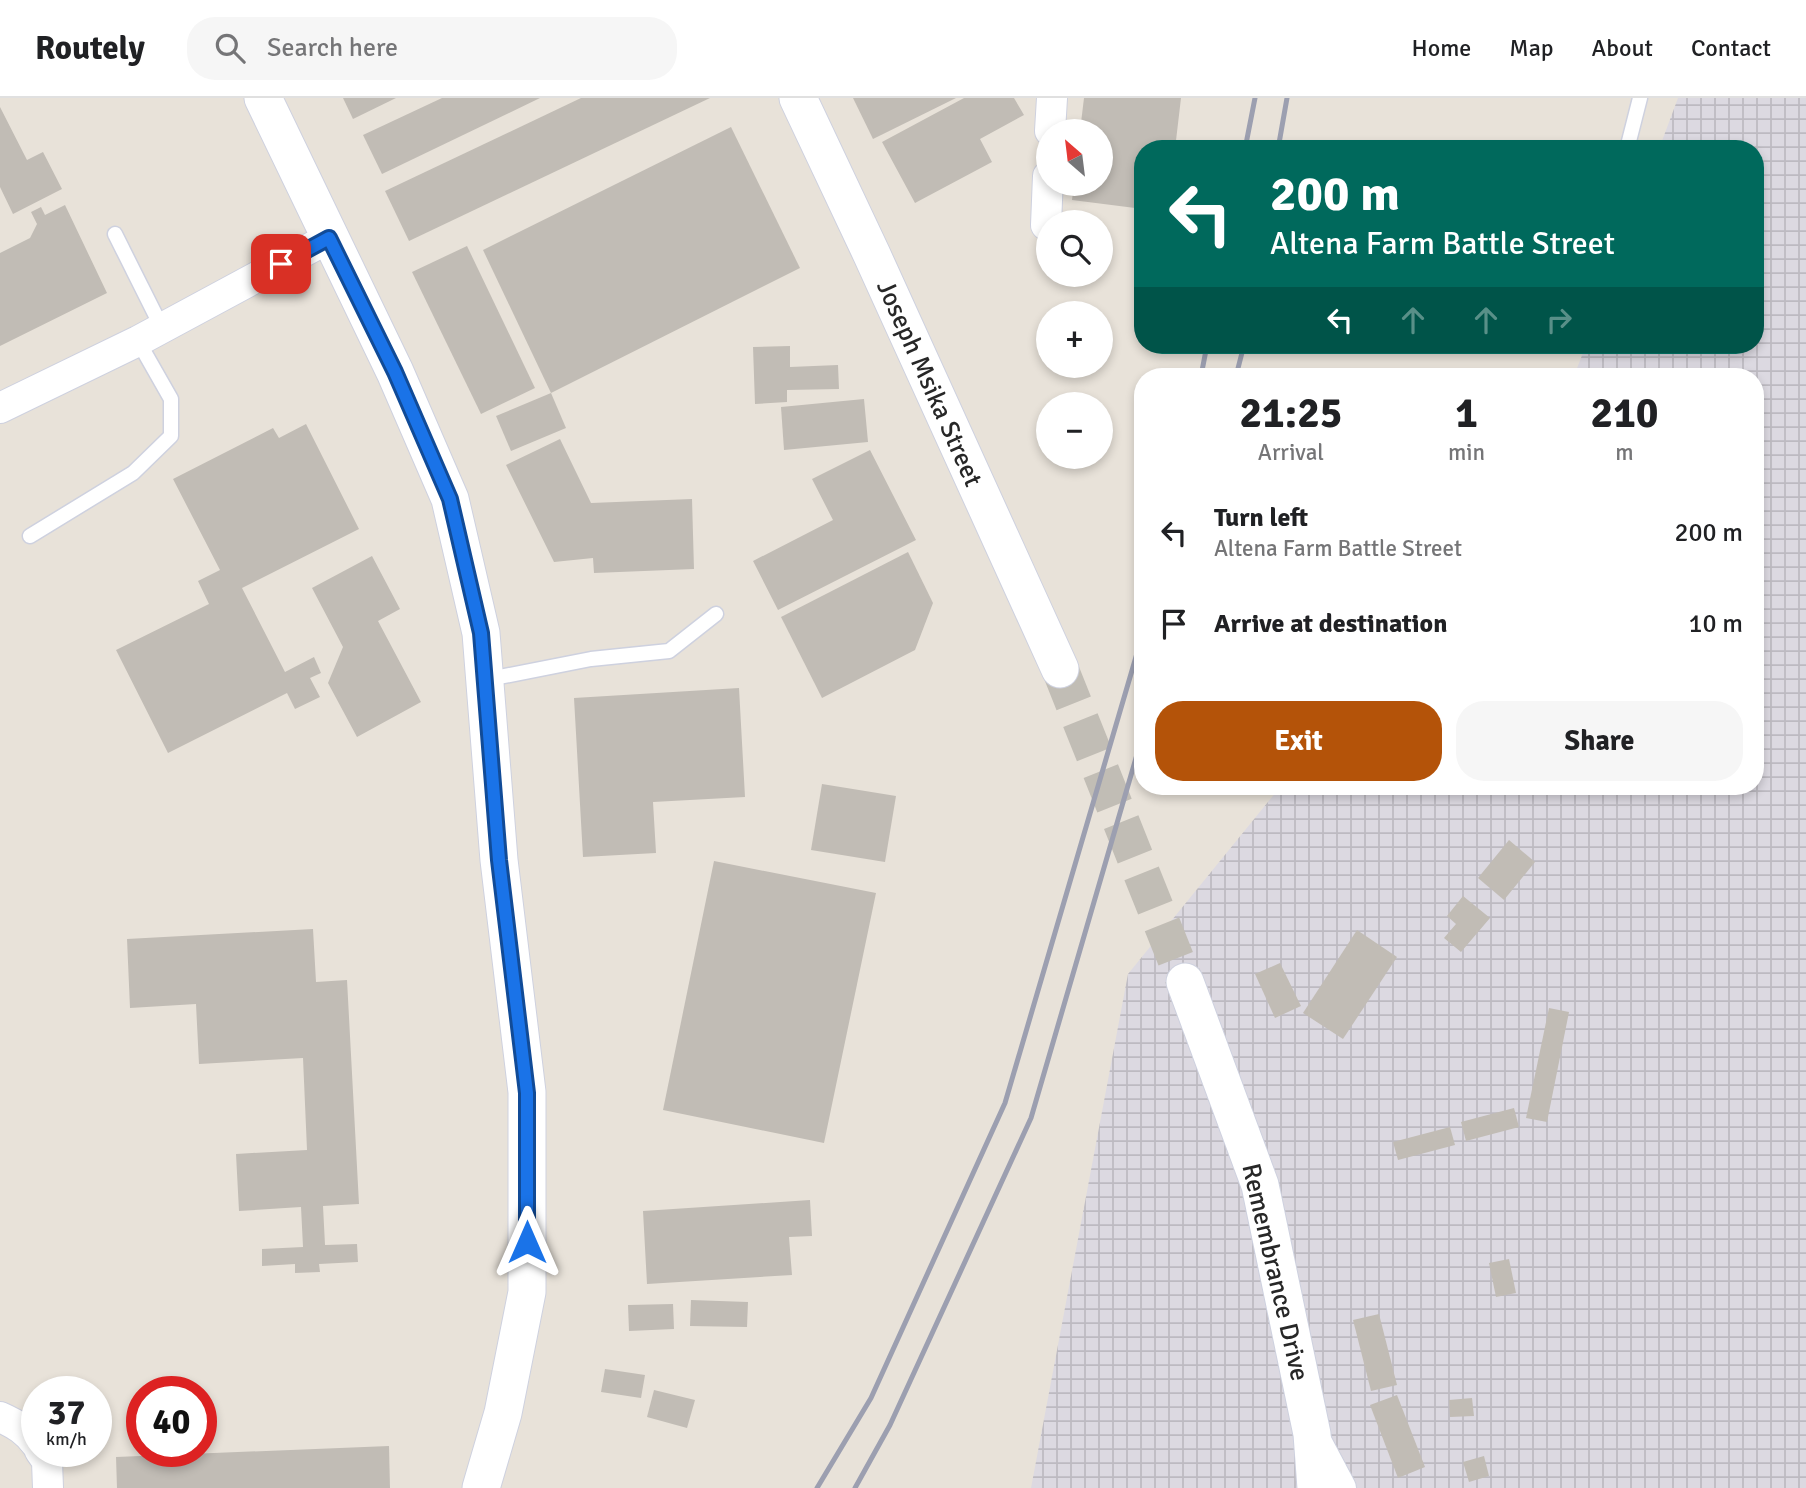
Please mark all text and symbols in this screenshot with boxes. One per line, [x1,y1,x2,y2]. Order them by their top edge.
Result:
search box [187,17,677,80]
text: Routely [35,28,145,69]
icon: search [211,29,249,67]
text: Search here [267,32,398,64]
text: Home [1411,33,1471,63]
text: Map [1509,33,1554,63]
text: About [1592,33,1653,63]
text: Contact [1691,33,1771,63]
north arrow [1036,119,1113,196]
map controls [1036,119,1113,469]
text: 200 m [1270,164,1400,224]
icon: left [1155,168,1246,259]
button: search [1036,210,1113,287]
text: Altena Farm Battle Street [1270,224,1615,263]
pin [251,234,311,294]
icon: arrive [262,245,300,283]
street label: Joseph Msika Street [869,275,989,491]
button: + [1036,301,1113,378]
icon: left [1321,301,1359,339]
icon: ahead [1394,301,1432,339]
icon: ahead [1467,301,1505,339]
icon: right [1540,301,1578,339]
text: 21:25 [1239,388,1343,439]
text: 1 [1455,388,1478,439]
text: 210 [1590,388,1659,439]
button: − [1036,392,1113,469]
text: Arrival [1258,438,1324,467]
text: min [1448,438,1485,467]
text: m [1615,438,1634,467]
text: Turn left [1214,502,1308,534]
icon: left [1155,514,1193,552]
text: 200 m [1674,517,1743,549]
text: Altena Farm Battle Street [1214,534,1462,563]
icon: arrive [1155,605,1193,643]
text: Arrive at destination [1214,608,1447,640]
text: 10 m [1688,608,1743,640]
button: Exit [1155,701,1442,781]
button: Share [1456,701,1743,781]
street label: Remembrance Drive [1234,1160,1316,1384]
position arrow [490,1205,564,1279]
speed limit sign: 40 [126,1376,217,1467]
text: 37 [48,1391,85,1434]
text: km/h [46,1428,87,1450]

